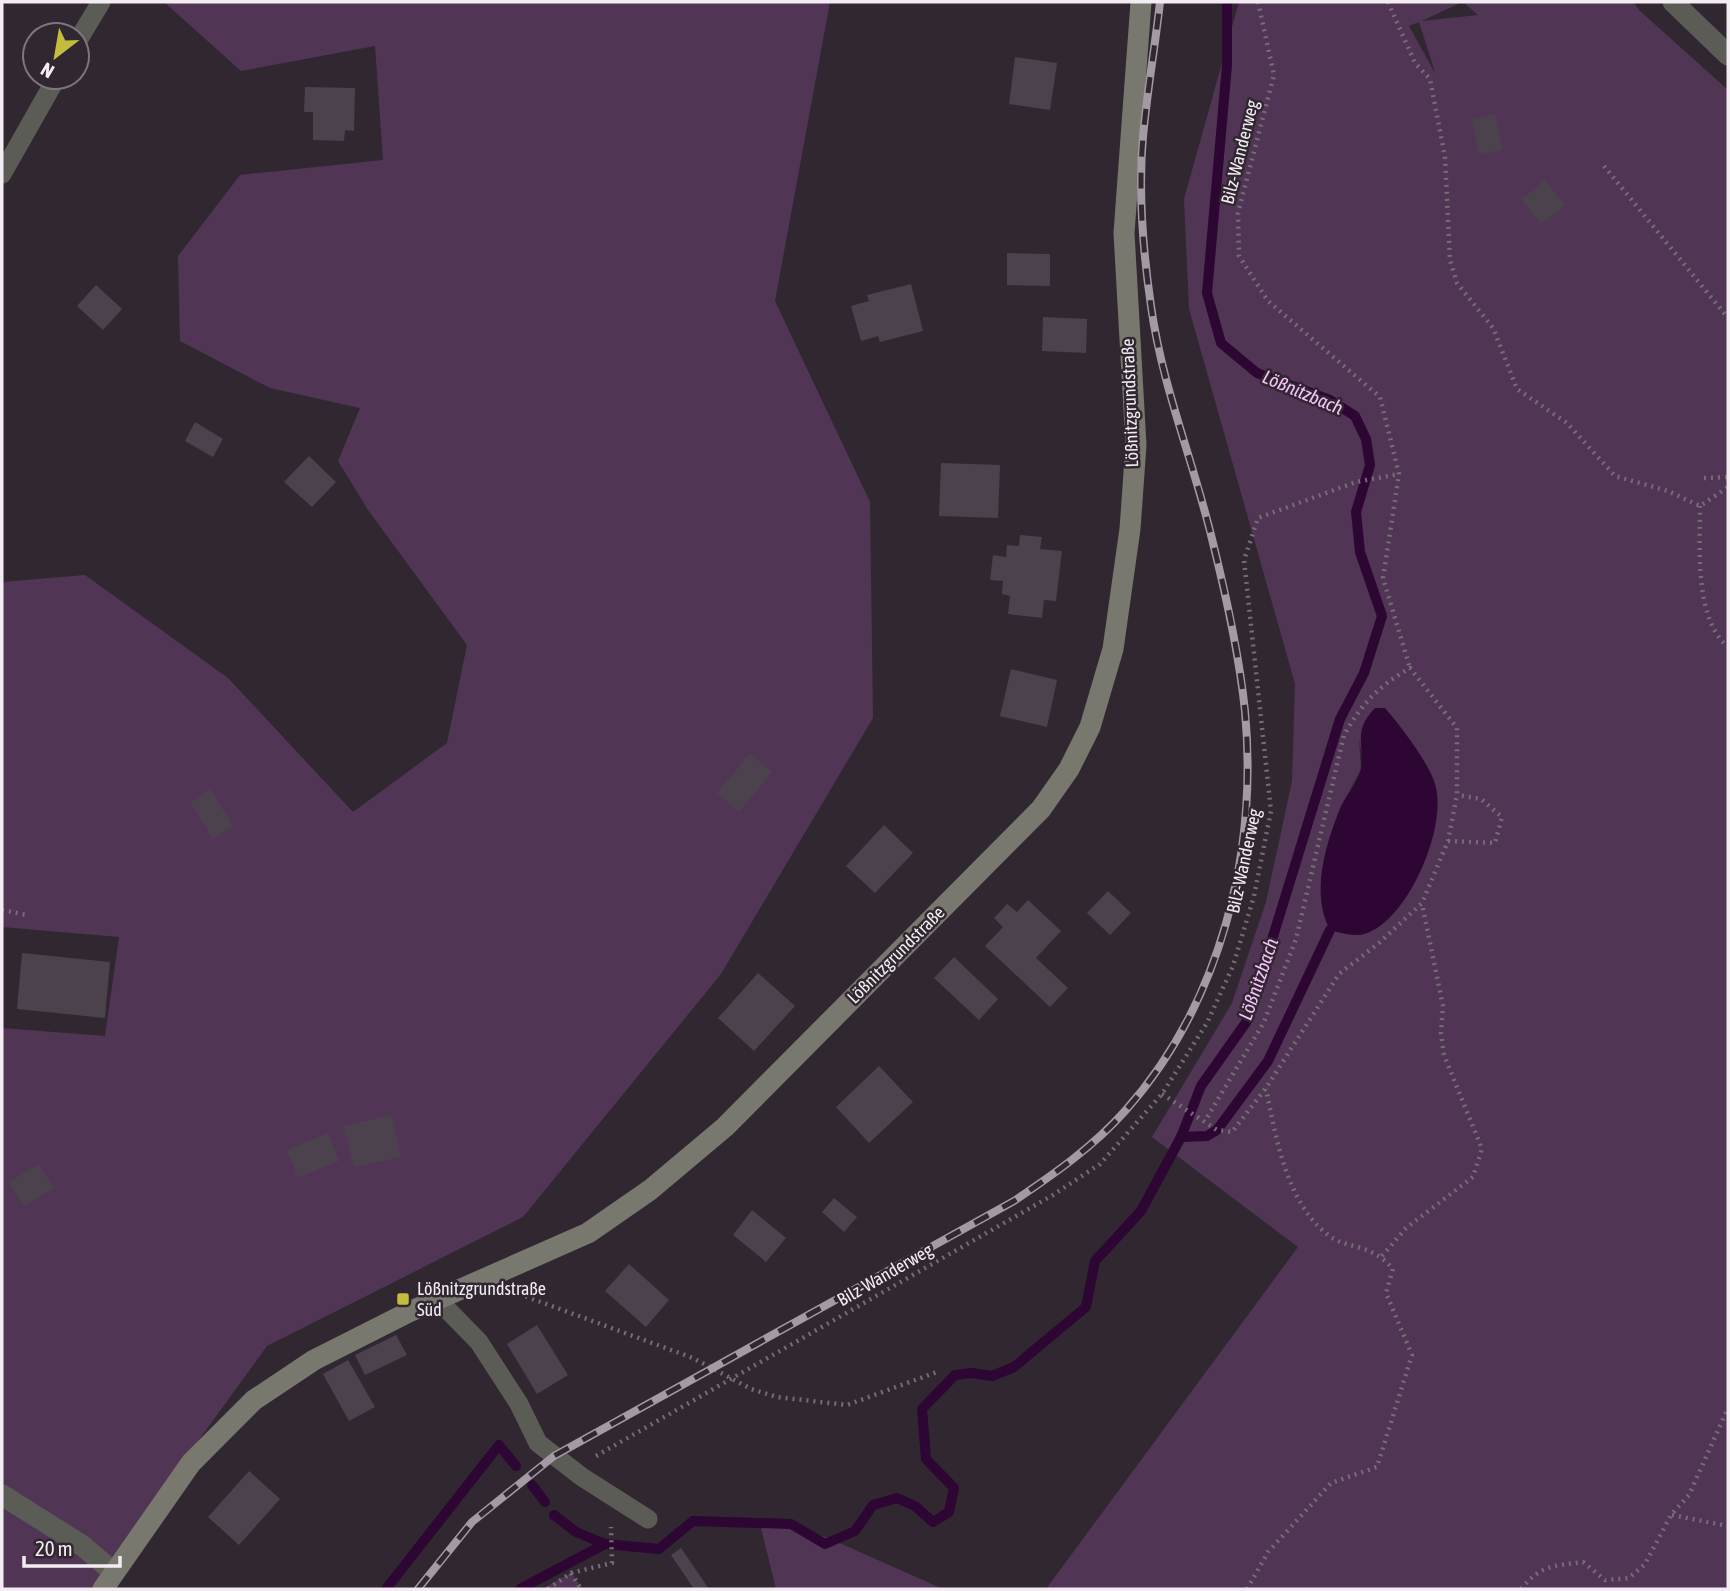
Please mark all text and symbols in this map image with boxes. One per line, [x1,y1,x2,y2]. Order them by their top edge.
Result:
north arrow [21,21,91,91]
text: N [37,58,58,83]
street label: Bilz-Wanderweg [1216,97,1263,206]
street label: Lößnitzgrundstraße [1117,338,1142,468]
water label: Lößnitzbach [1259,365,1347,419]
street label: Bilz-Wanderweg [1222,806,1265,915]
street label: Lößnitzgrundstraße [843,902,949,1008]
water label: Lößnitzbach [1234,935,1282,1023]
street label: Bilz-Wanderweg [833,1239,936,1310]
place label: Lößnitzgrundstraße Süd [417,1278,546,1320]
marker: Lößnitzgrundstraße Süd [395,1291,411,1307]
scale bar [24,1524,121,1568]
text: 20 m [35,1536,73,1560]

